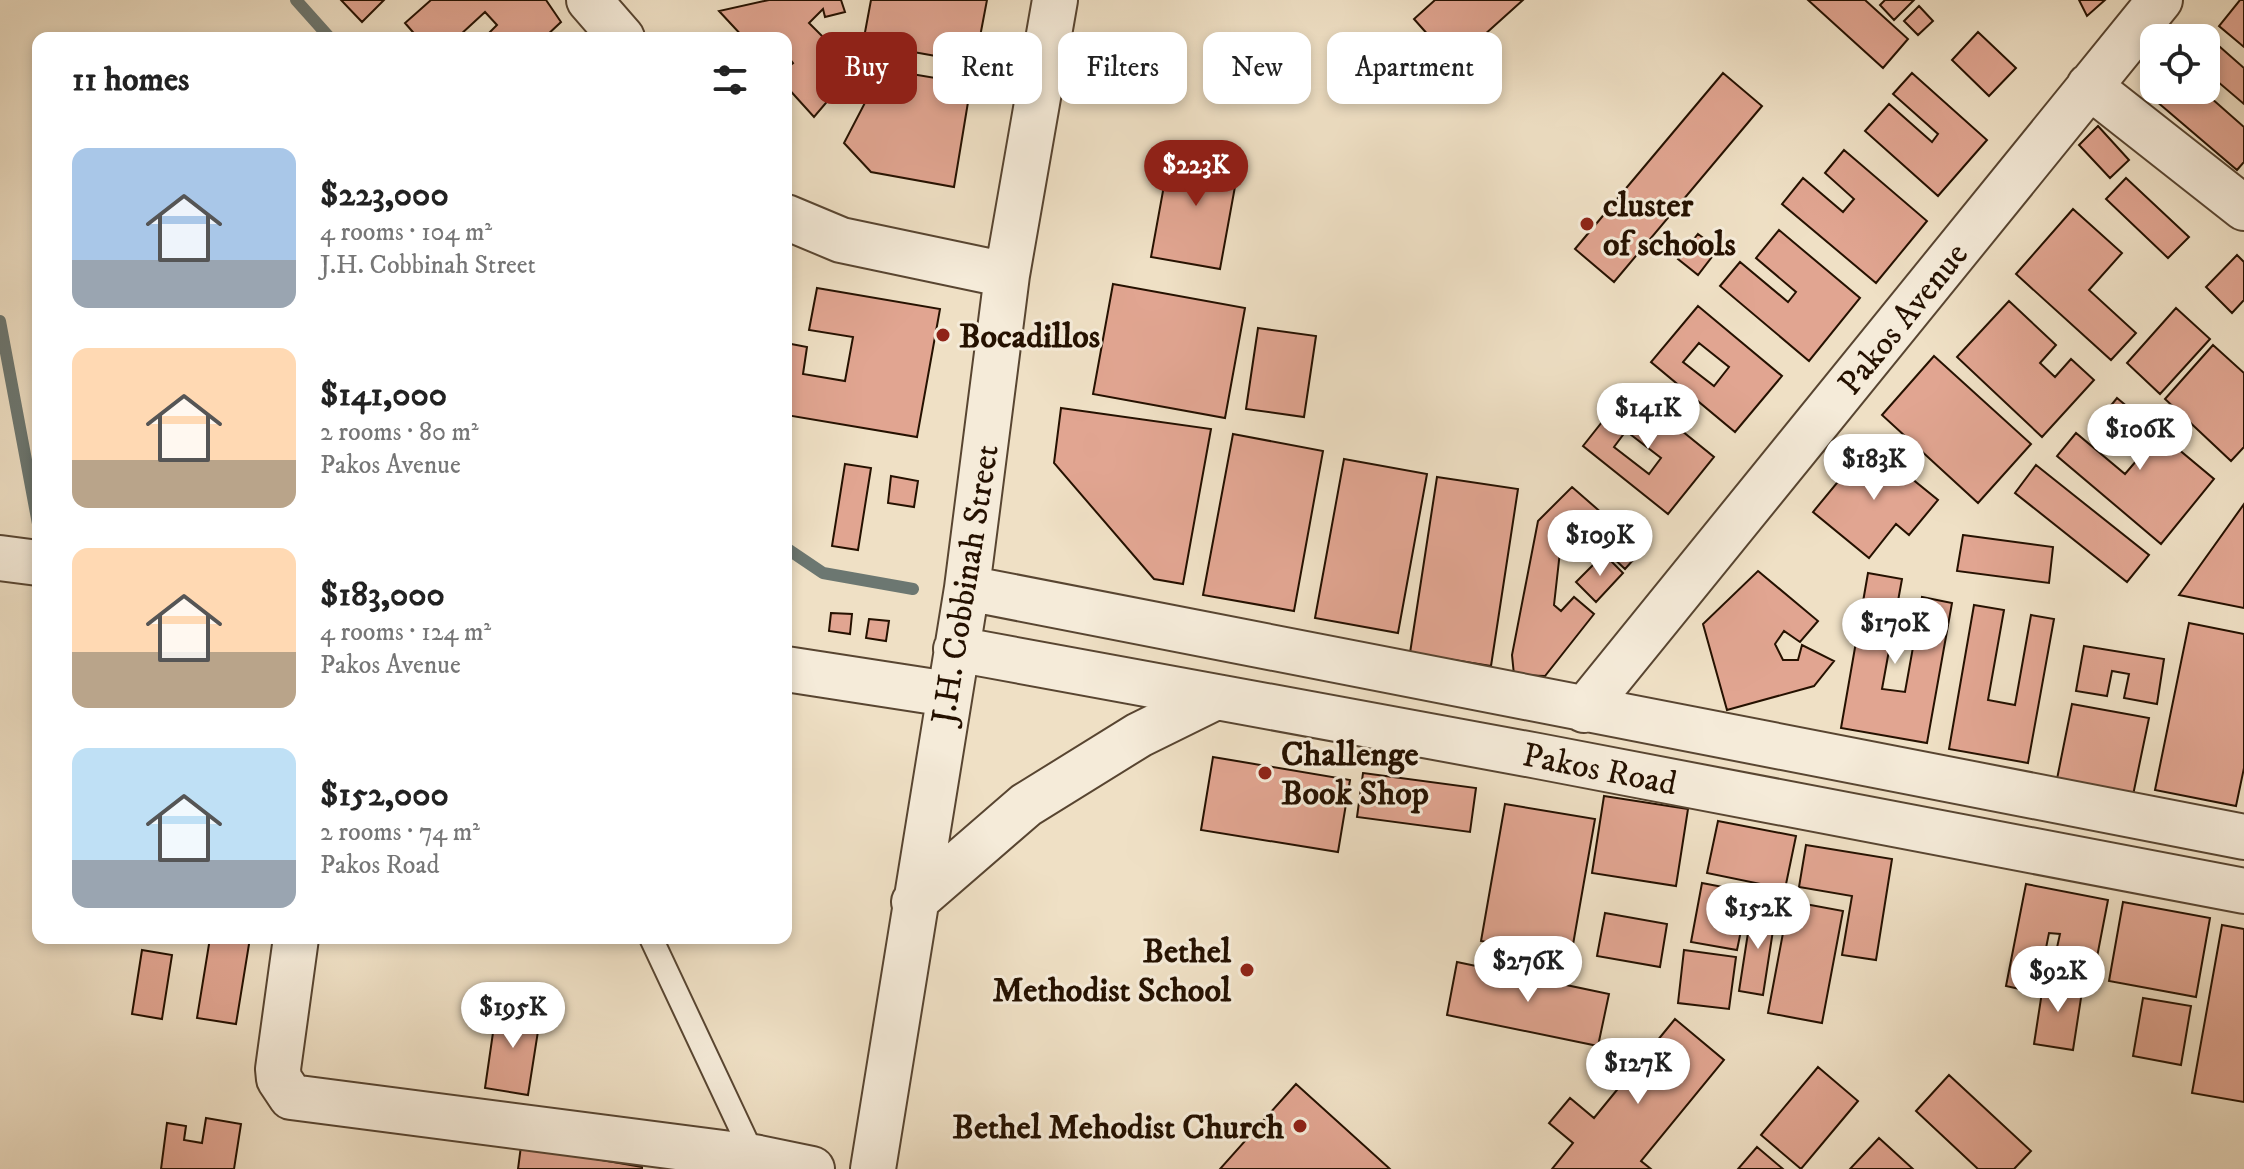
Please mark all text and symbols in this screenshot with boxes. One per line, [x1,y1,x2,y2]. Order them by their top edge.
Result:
map controls [2140,24,2220,104]
button: locate [2140,24,2220,104]
chip: Buy [816,32,917,104]
chip: Rent [933,32,1042,104]
chip: Filters [1058,32,1187,104]
chip: New [1203,32,1311,104]
chip: Apartment [1327,32,1502,104]
icon: filters [708,58,752,102]
text: 11 homes [72,59,189,101]
pin: $223K [1140,140,1252,208]
text: $223K [1162,149,1230,182]
text: $223,000 [320,174,449,216]
icon: home [136,180,232,276]
place label: cluster of schools [1603,185,1736,266]
marker: cluster of schools [1578,215,1596,233]
text: 4 rooms · 104 m² [320,216,492,249]
street label: Pakos Avenue [1829,235,1978,404]
text: J.H. Cobbinah Street [320,249,536,282]
place label: Bocadillos [959,316,1100,358]
marker: Bocadillos [934,326,952,344]
text: $141,000 [320,374,447,416]
icon: home [136,380,232,476]
pin: $141K [1592,383,1704,451]
text: $141K [1615,392,1681,425]
pin: $106K [2084,404,2196,472]
text: $106K [2105,413,2175,446]
text: 2 rooms · 80 m² [320,416,479,449]
pin: $183K [1818,434,1930,502]
street label: J.H. Cobbinah Street [923,441,1009,730]
text: $183K [1842,443,1906,476]
text: Pakos Avenue [320,449,461,482]
pin: $109K [1544,510,1656,578]
text: $109K [1566,519,1634,552]
text: $183,000 [320,574,445,616]
icon: home [136,580,232,676]
pin: $170K [1839,598,1951,666]
text: $170K [1860,607,1930,640]
text: 4 rooms · 124 m² [320,616,491,649]
text: Pakos Avenue [320,649,461,682]
place label: Challenge Book Shop [1281,734,1429,815]
street label: Pakos Road [1519,734,1680,805]
marker: Challenge Book Shop [1256,764,1274,782]
text: $152,000 [320,774,449,816]
icon: home [136,780,232,876]
text: 2 rooms · 74 m² [320,816,480,849]
text: Pakos Road [320,849,440,882]
pin: $152K [1702,883,1814,951]
text: $152K [1724,892,1792,925]
place label: Bethel Methodist School [993,931,1232,1012]
pin: $276K [1472,936,1584,1004]
text: $276K [1492,945,1564,978]
pin: $92K [2011,946,2105,1014]
text: $92K [2029,955,2087,988]
marker: Bethel Methodist School [1238,961,1256,979]
pin: $195K [457,982,569,1050]
text: $195K [479,991,547,1024]
pin: $127K [1582,1038,1694,1106]
text: $127K [1604,1047,1672,1080]
place label: Bethel Mehodist Church [952,1107,1284,1149]
marker: Bethel Mehodist Church [1291,1117,1309,1135]

